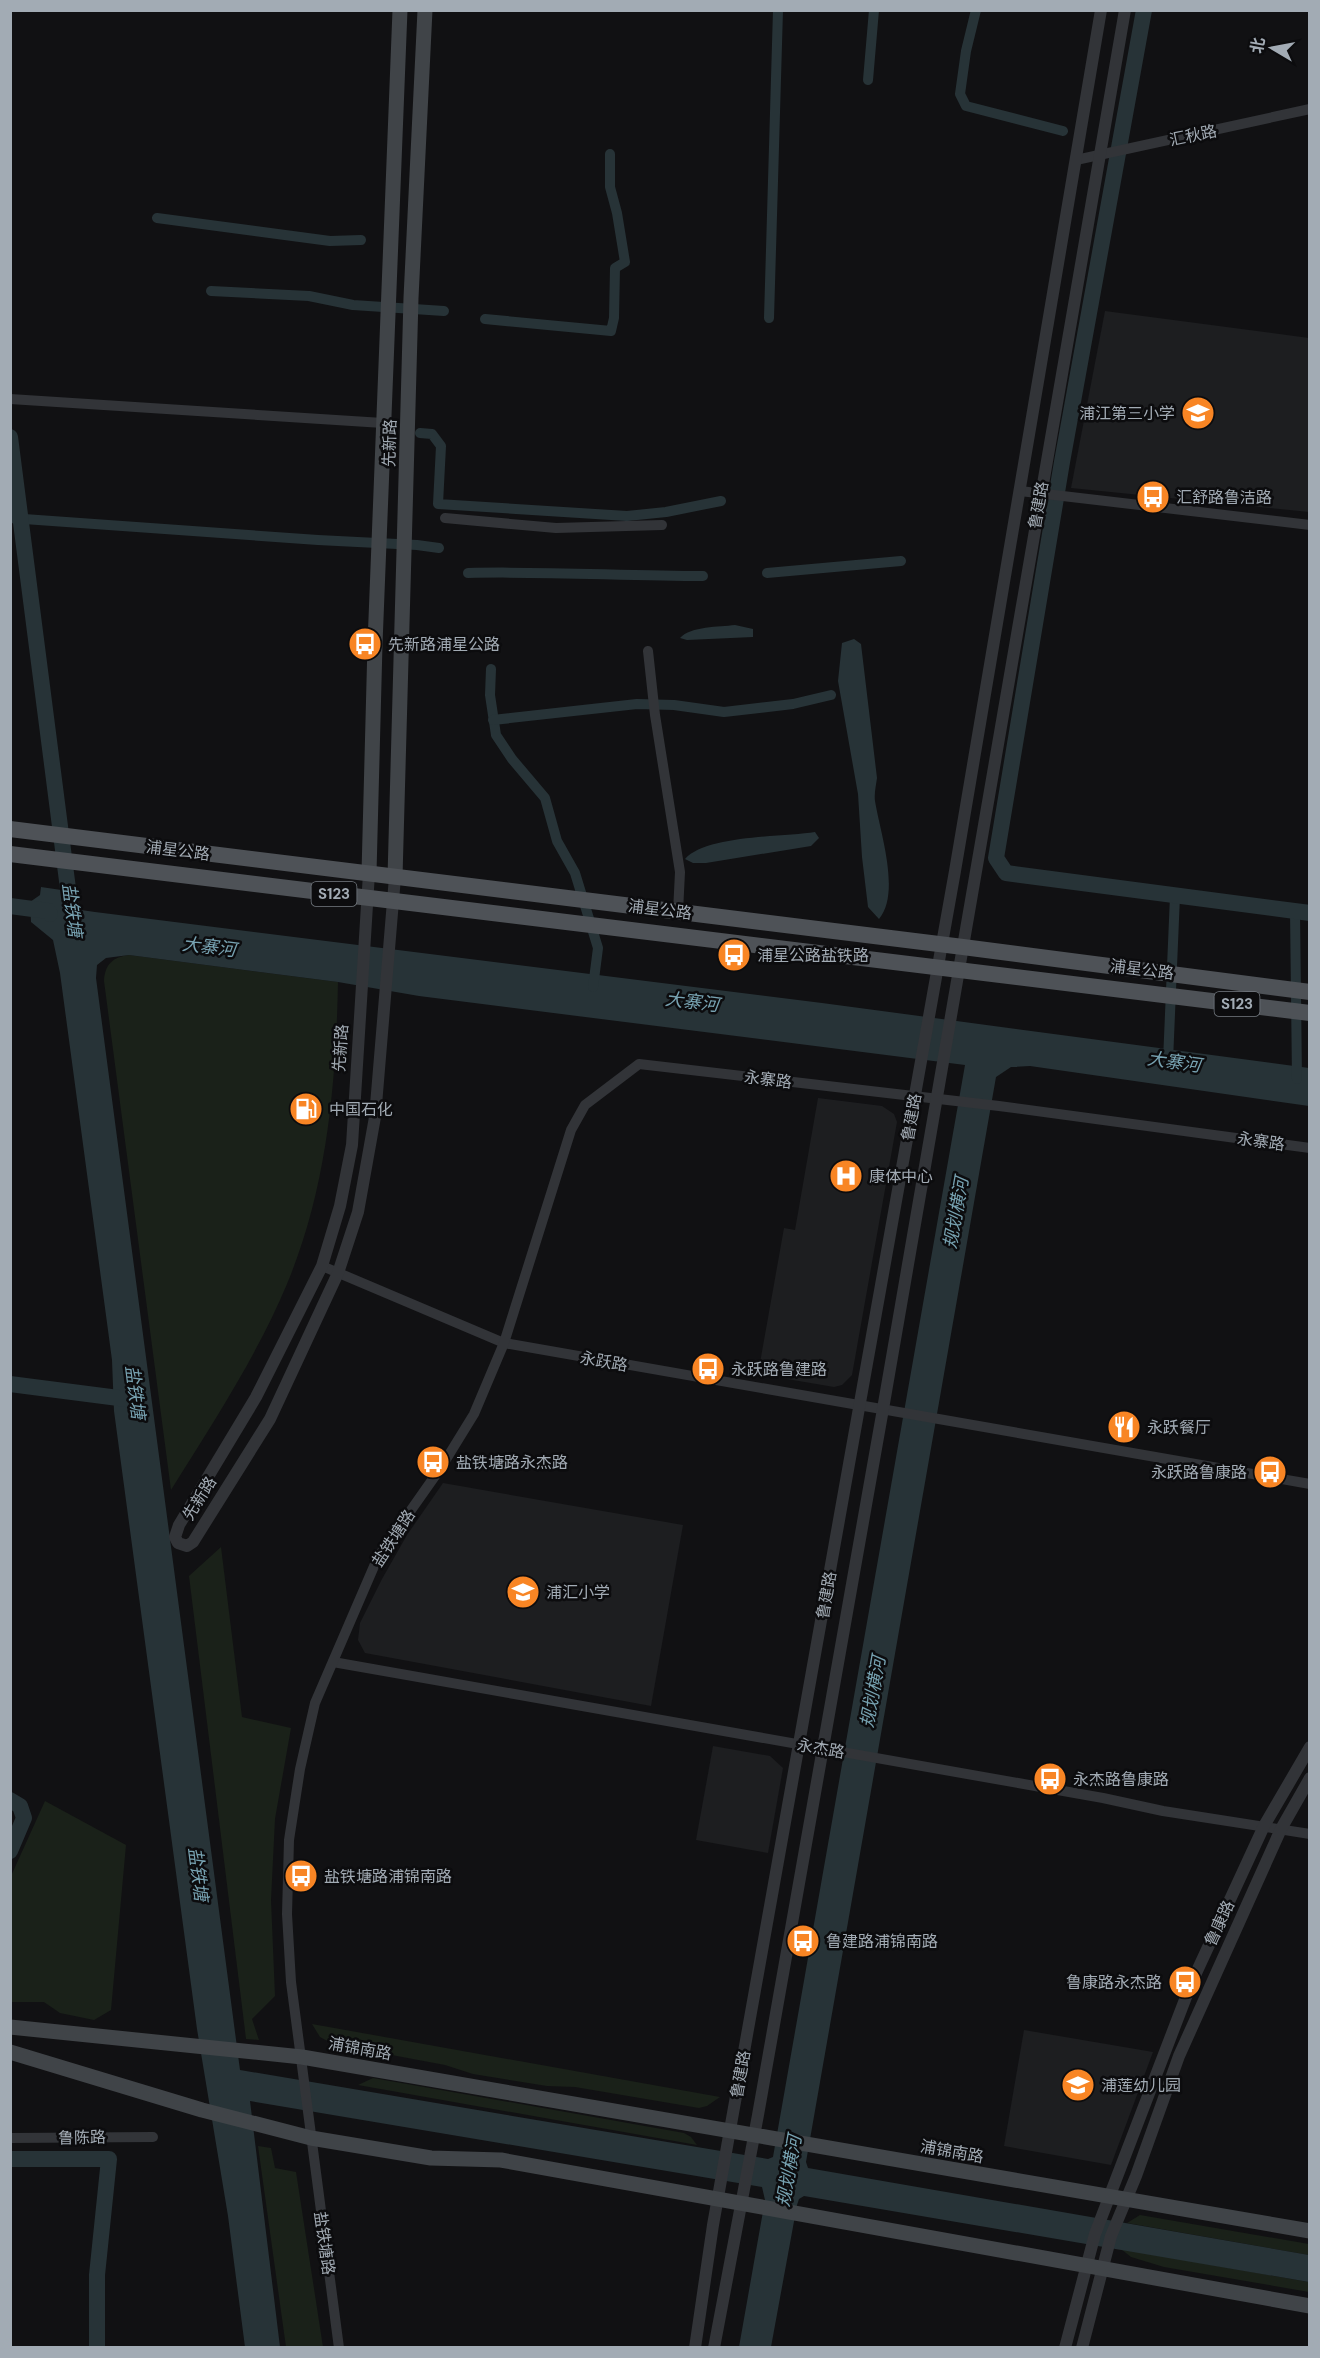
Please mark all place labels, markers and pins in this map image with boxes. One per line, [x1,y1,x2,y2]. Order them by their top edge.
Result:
school or university icon: 浦江第三小学 [1180,395,1216,431]
place label: 浦江第三小学 [1079,403,1175,424]
bus stop icon: 汇舒路鲁洁路 [1135,479,1171,515]
place label: 汇舒路鲁洁路 [1176,487,1272,508]
bus stop icon: 先新路浦星公路 [347,626,383,662]
place label: 先新路浦星公路 [388,634,500,655]
bus stop icon: 浦星公路盐铁路 [716,937,752,973]
place label: 浦星公路盐铁路 [757,945,869,966]
fuel station icon: 中国石化 [288,1091,324,1127]
place label: 中国石化 [329,1099,393,1120]
hospital icon: 康体中心 [828,1158,864,1194]
place label: 康体中心 [869,1166,933,1187]
bus stop icon: 永跃路鲁建路 [690,1351,726,1387]
place label: 永跃路鲁建路 [731,1359,827,1380]
restaurant icon: 永跃餐厅 [1106,1409,1142,1445]
place label: 永跃餐厅 [1147,1417,1211,1438]
bus stop icon: 盐铁塘路永杰路 [415,1444,451,1480]
place label: 盐铁塘路永杰路 [456,1452,568,1473]
bus stop icon: 永跃路鲁康路 [1252,1454,1288,1490]
place label: 永跃路鲁康路 [1151,1462,1247,1483]
school or university icon: 浦汇小学 [505,1574,541,1610]
place label: 浦汇小学 [546,1582,610,1603]
bus stop icon: 永杰路鲁康路 [1032,1761,1068,1797]
place label: 永杰路鲁康路 [1073,1769,1169,1790]
bus stop icon: 盐铁塘路浦锦南路 [283,1858,319,1894]
place label: 盐铁塘路浦锦南路 [324,1866,452,1887]
bus stop icon: 鲁建路浦锦南路 [785,1923,821,1959]
place label: 鲁建路浦锦南路 [826,1931,938,1952]
bus stop icon: 鲁康路永杰路 [1167,1964,1203,2000]
place label: 鲁康路永杰路 [1066,1972,1162,1993]
school or university icon: 浦莲幼儿园 [1060,2067,1096,2103]
place label: 浦莲幼儿园 [1101,2075,1181,2096]

